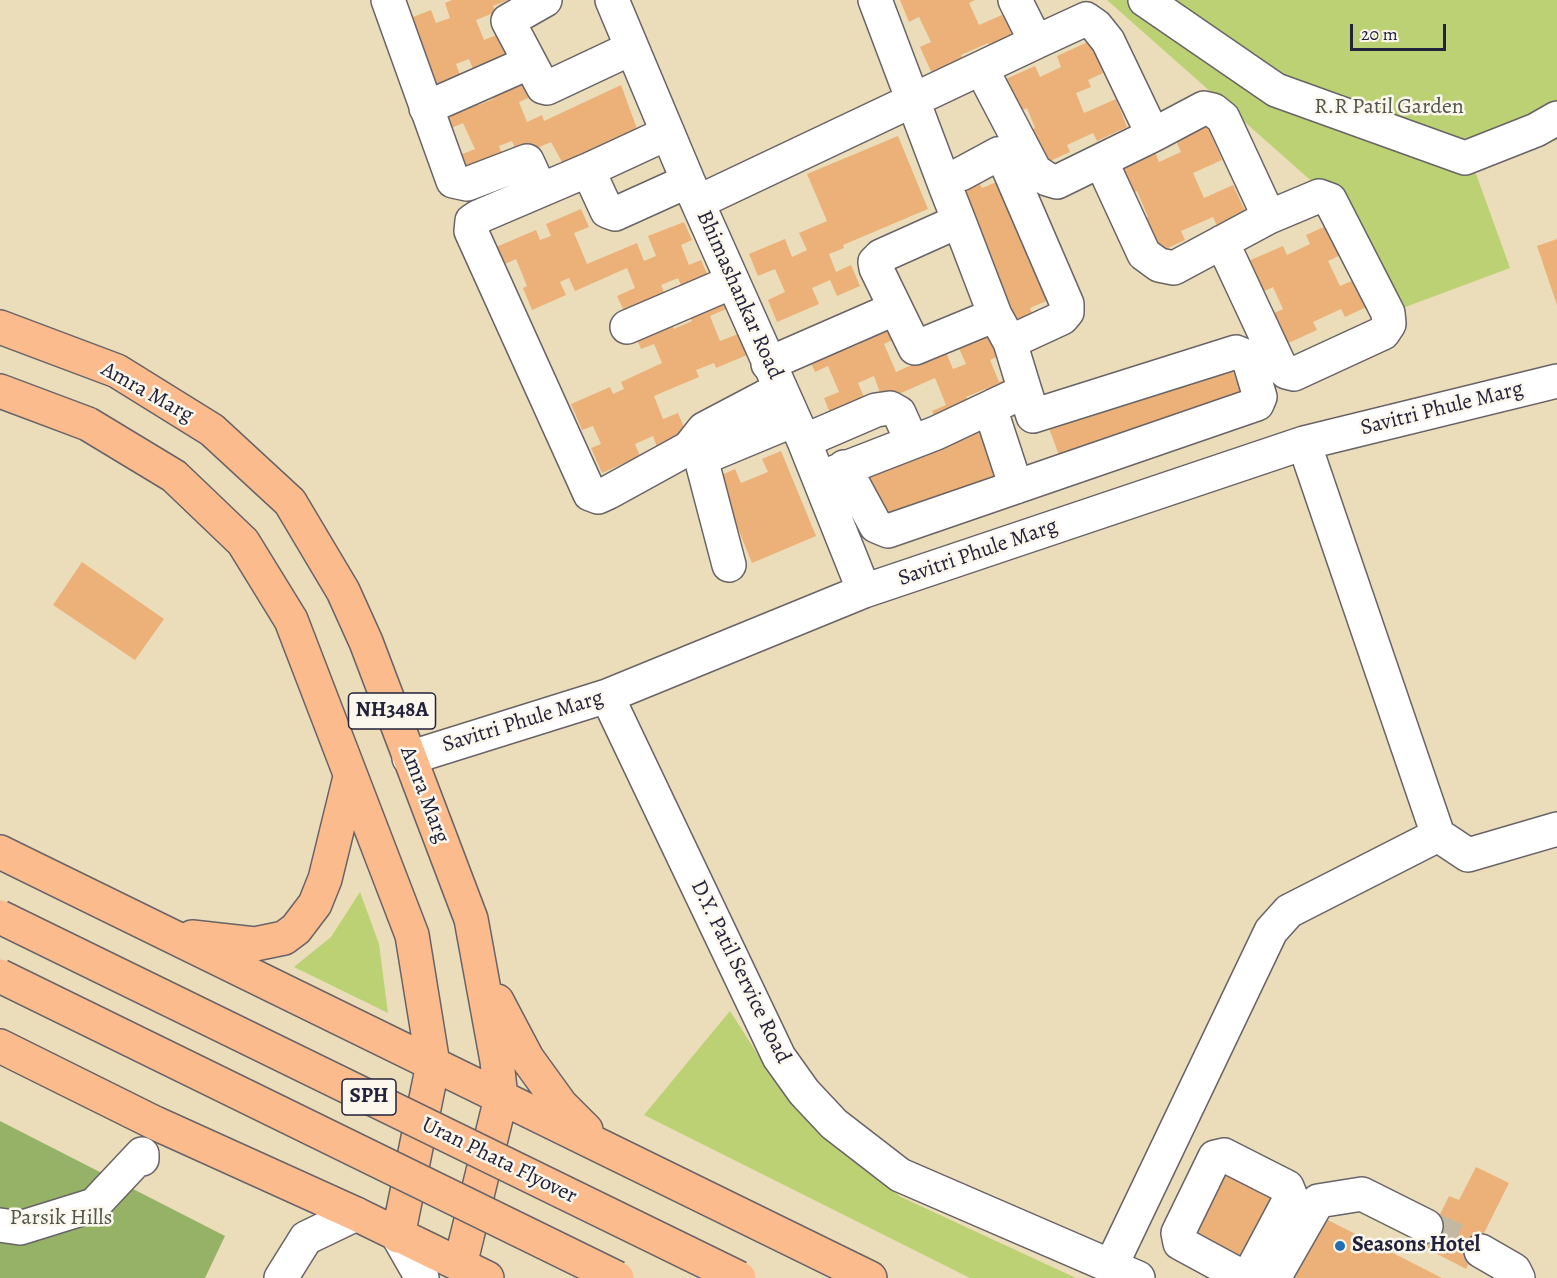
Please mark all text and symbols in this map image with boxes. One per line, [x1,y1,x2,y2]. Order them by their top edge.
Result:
scale bar [1353,12,1449,50]
text: 20 m [1361,22,1398,46]
park label: R.R Patil Garden [1314,95,1464,121]
street label: Bhimashankar Road [690,207,788,383]
street label: Amra Marg [96,357,198,429]
street label: Savitri Phule Marg [1358,376,1526,442]
street label: Savitri Phule Marg [895,513,1061,593]
street label: Savitri Phule Marg [439,685,607,759]
road number: NH348A [348,693,436,729]
street label: Amra Marg [393,743,455,847]
street label: D.Y. Patil Service Road [684,876,796,1068]
road number: SPH [342,1079,396,1115]
street label: Uran Phata Flyover [417,1112,581,1210]
park label: Parsik Hills [10,1206,112,1232]
place label: Seasons Hotel [1352,1233,1480,1259]
marker: Seasons Hotel [1333,1239,1347,1253]

